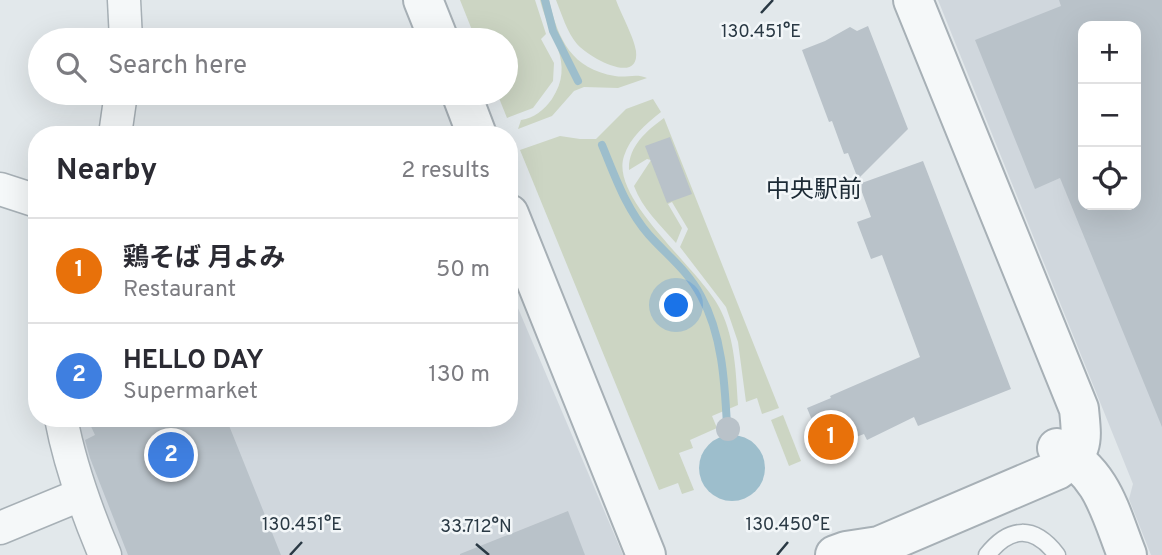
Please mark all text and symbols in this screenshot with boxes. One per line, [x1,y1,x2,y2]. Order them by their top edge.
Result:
text: 130.451°E [721,21,801,44]
map controls [1078,21,1141,210]
button: + [1078,21,1141,84]
search box [28,28,518,105]
icon: search [52,48,90,86]
text: Search here [108,50,247,83]
button: − [1078,84,1141,147]
button: locate [1078,147,1141,210]
text: Nearby [56,153,157,190]
text: 2 results [401,157,490,186]
district label: 中央駅前 [766,176,862,206]
text: 鶏そば 月よみ [123,243,286,276]
text: 1 [74,256,84,285]
text: 50 m [436,256,490,285]
text: Restaurant [123,276,236,305]
your location [659,288,693,322]
text: HELLO DAY [123,345,264,378]
text: 2 [72,361,86,390]
text: 130 m [428,361,490,390]
text: Supermarket [123,378,258,407]
pin: 1 [808,411,854,463]
pin: 2 [148,429,194,481]
text: 130.451°E [262,514,342,537]
text: 130.450°E [746,514,831,537]
text: 33.712°N [440,516,512,539]

